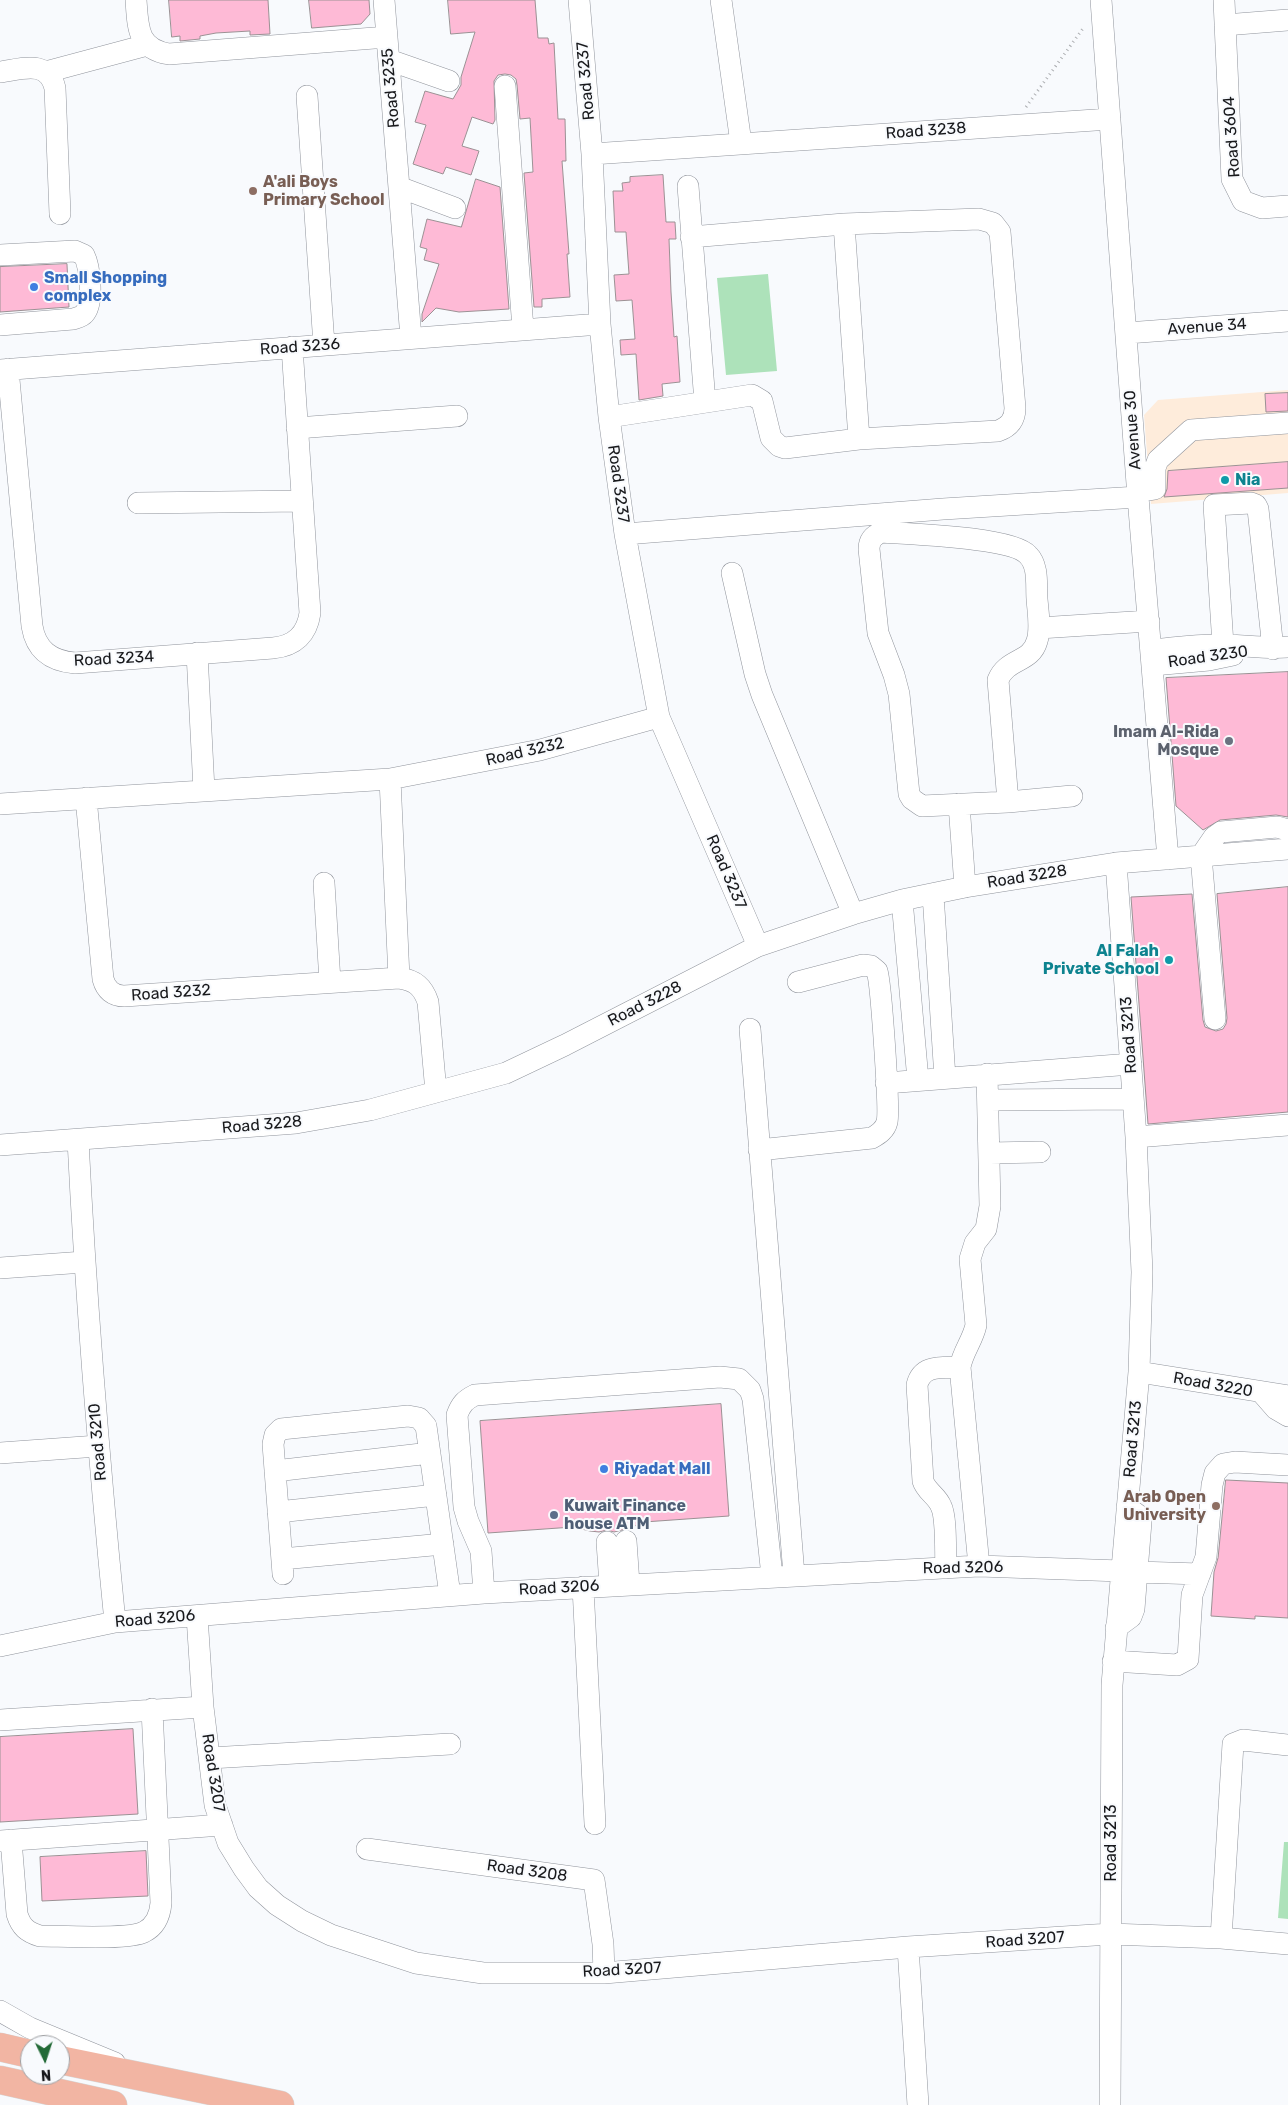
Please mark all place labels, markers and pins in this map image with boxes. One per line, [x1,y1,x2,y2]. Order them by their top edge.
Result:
place label: A'ali Boys Primary School [263,172,385,210]
marker: A'ali Boys Primary School [247,185,259,197]
place label: Small Shopping complex [44,268,167,306]
marker: Small Shopping complex [28,281,40,293]
place label: Nia [1235,470,1261,490]
marker: Nia [1219,474,1231,486]
place label: Imam Al-Rida Mosque [1113,722,1219,760]
marker: Imam Al-Rida Mosque [1223,735,1235,747]
place label: Al Falah Private School [1043,941,1159,979]
marker: Al Falah Private School [1163,954,1175,966]
place label: Riyadat Mall [614,1459,710,1479]
marker: Riyadat Mall [598,1463,610,1475]
place label: Arab Open University [1123,1487,1206,1525]
place label: Kuwait Finance house ATM [564,1496,686,1534]
marker: Arab Open University [1210,1500,1222,1512]
marker: Kuwait Finance house ATM [548,1509,560,1521]

